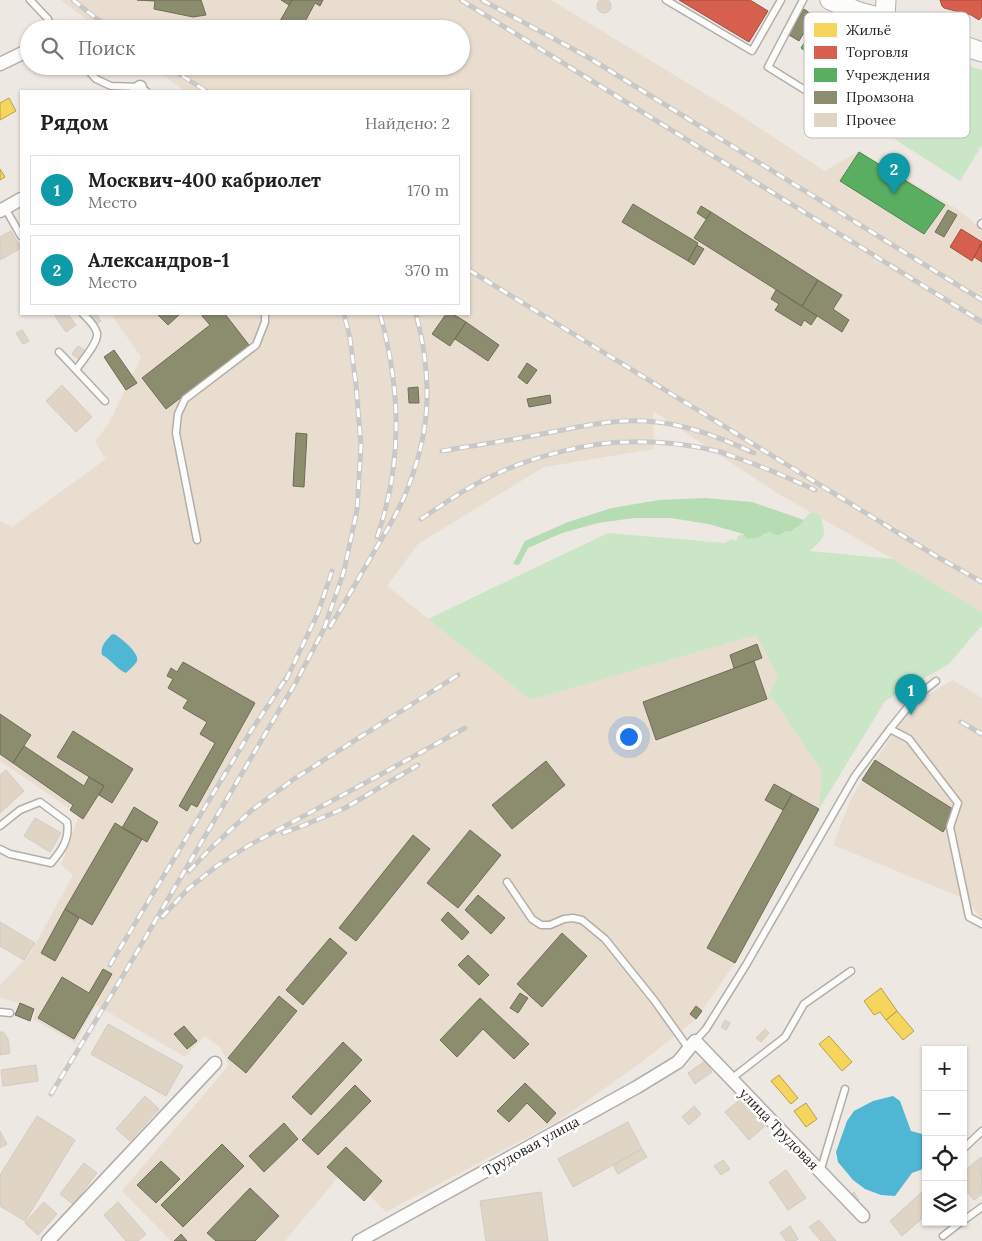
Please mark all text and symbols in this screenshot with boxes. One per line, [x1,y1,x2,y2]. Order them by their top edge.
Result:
legend [804,12,970,138]
search box [20,20,470,75]
text: Жильё [846,21,892,39]
icon: search [38,34,66,62]
text: Поиск [78,36,135,60]
text: Торговля [846,43,908,61]
text: Учреждения [845,66,930,84]
text: Промзона [846,88,914,106]
text: Рядом [40,109,109,136]
text: Прочее [846,111,897,129]
text: Найдено: 2 [365,113,450,133]
pin: 2 [878,153,910,194]
text: Москвич-400 кабриолет [88,168,321,192]
text: 1 [54,180,60,200]
text: 170 m [407,180,449,200]
text: Место [88,192,137,212]
text: Александров-1 [88,248,229,272]
text: 2 [53,260,61,280]
text: 370 m [405,260,449,280]
text: Место [88,272,137,292]
pin: 1 [895,674,927,715]
your location [616,724,642,750]
map controls [922,1046,967,1226]
button: + [922,1046,967,1091]
street label: улица Трудовая [735,1084,823,1174]
button: − [922,1091,967,1136]
street label: Трудовая улица [480,1112,582,1180]
button: locate [922,1136,967,1181]
button: layers [922,1181,967,1226]

